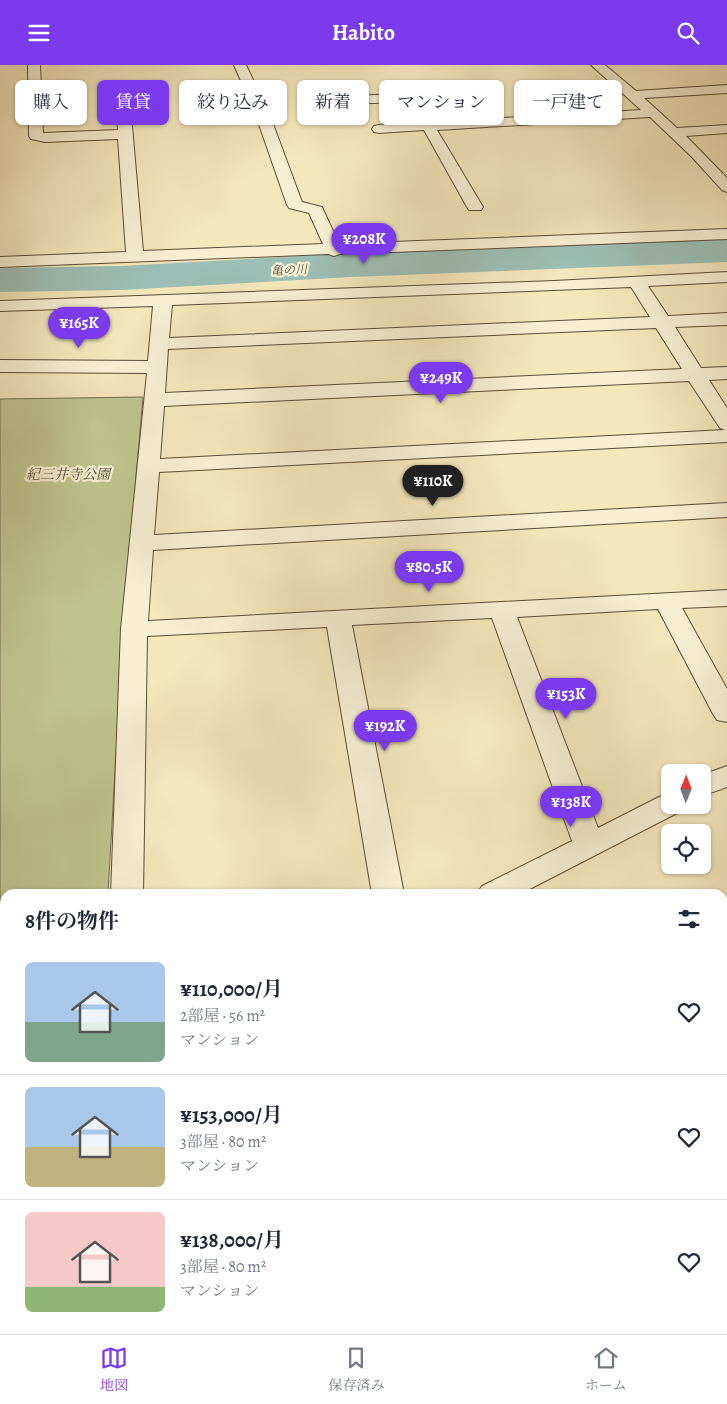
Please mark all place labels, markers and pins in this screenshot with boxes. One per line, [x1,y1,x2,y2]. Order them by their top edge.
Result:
pin: ¥208K [329,223,399,265]
pin: ¥165K [44,307,114,349]
pin: ¥249K [406,361,476,404]
pin: ¥110K [398,465,468,507]
pin: ¥80.5K [388,551,470,593]
pin: ¥153K [531,677,601,720]
pin: ¥192K [350,709,420,752]
pin: ¥138K [536,785,606,828]

